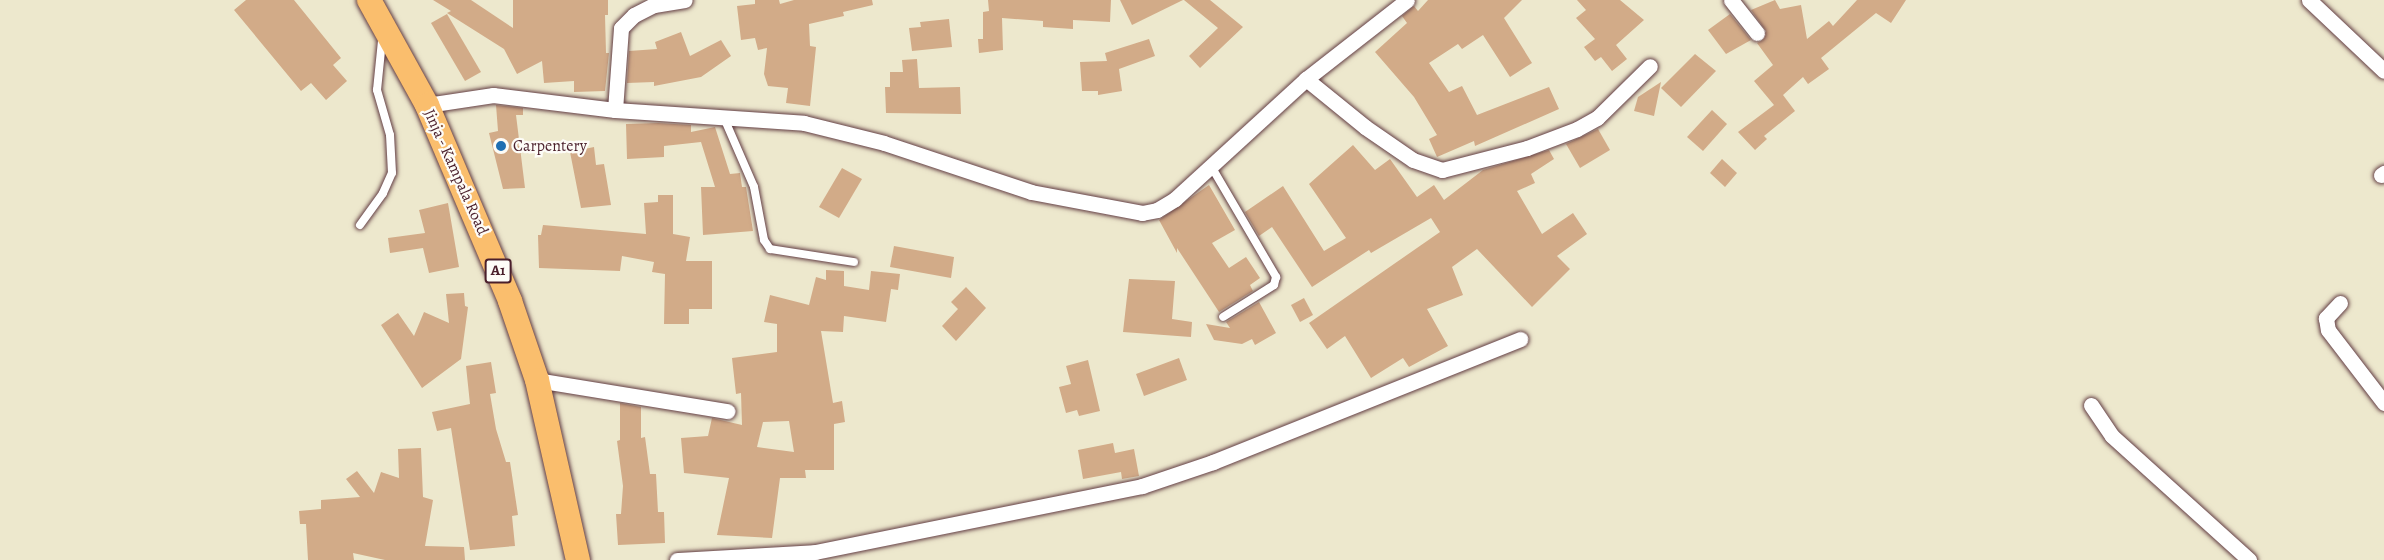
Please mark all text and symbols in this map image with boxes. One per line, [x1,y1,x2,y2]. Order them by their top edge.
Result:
street label: Jinja - Kampala Road [419,106,493,238]
place label: Carpentery [513,136,587,156]
marker: Carpentery [494,139,508,153]
road number: A1 [484,259,512,283]

